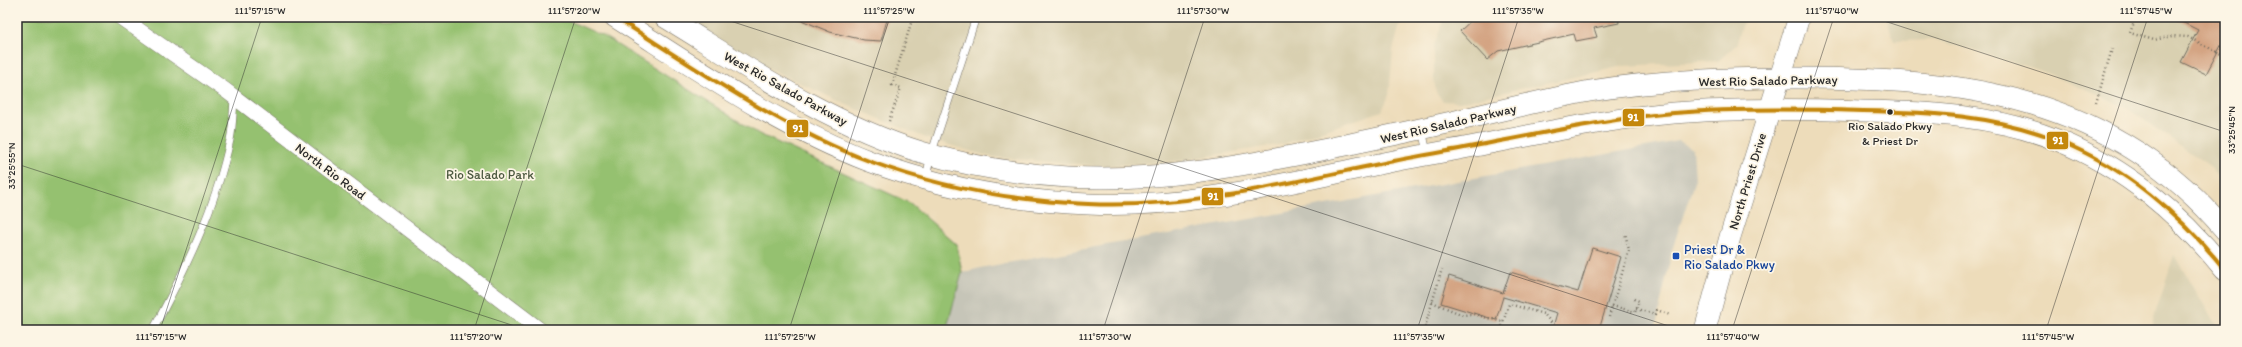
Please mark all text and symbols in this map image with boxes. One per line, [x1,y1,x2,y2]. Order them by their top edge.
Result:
text: 111°57'15"W [234,4,286,17]
text: 111°57'20"W [548,4,601,17]
text: 111°57'25"W [863,4,915,17]
text: 111°57'30"W [1177,4,1230,17]
text: 111°57'35"W [1492,4,1544,17]
text: 111°57'40"W [1805,4,1859,17]
text: 111°57'45"W [2120,4,2173,17]
street label: West Rio Salado Parkway [721,48,850,129]
street label: West Rio Salado Parkway [1698,72,1838,89]
street label: West Rio Salado Parkway [1379,101,1518,146]
text: 33°25'45"N [2225,106,2238,154]
marker: Rio Salado Pkwy & Priest Dr [1885,107,1895,117]
line badge: 91 [1622,108,1645,127]
text: 91 [1628,111,1639,124]
line badge: 91 [786,119,809,138]
place label: Rio Salado Pkwy & Priest Dr [1848,119,1932,148]
text: 91 [793,122,804,135]
street label: North Priest Drive [1726,131,1769,231]
line badge: 91 [2046,131,2069,150]
text: 91 [2053,134,2064,147]
street label: North Rio Road [292,140,369,203]
text: 33°25'55"N [5,142,18,190]
park label: Rio Salado Park [446,167,534,182]
line badge: 91 [1201,187,1224,206]
text: 91 [1208,190,1219,203]
place label: Priest Dr & Rio Salado Pkwy [1684,242,1775,272]
marker: Priest Dr & Rio Salado Pkwy [1671,251,1681,261]
text: 111°57'15"W [135,330,187,343]
text: 111°57'20"W [450,330,503,343]
text: 111°57'25"W [764,330,816,343]
text: 111°57'30"W [1079,330,1132,343]
text: 111°57'35"W [1393,330,1445,343]
text: 111°57'40"W [1706,330,1760,343]
text: 111°57'45"W [2022,330,2075,343]

